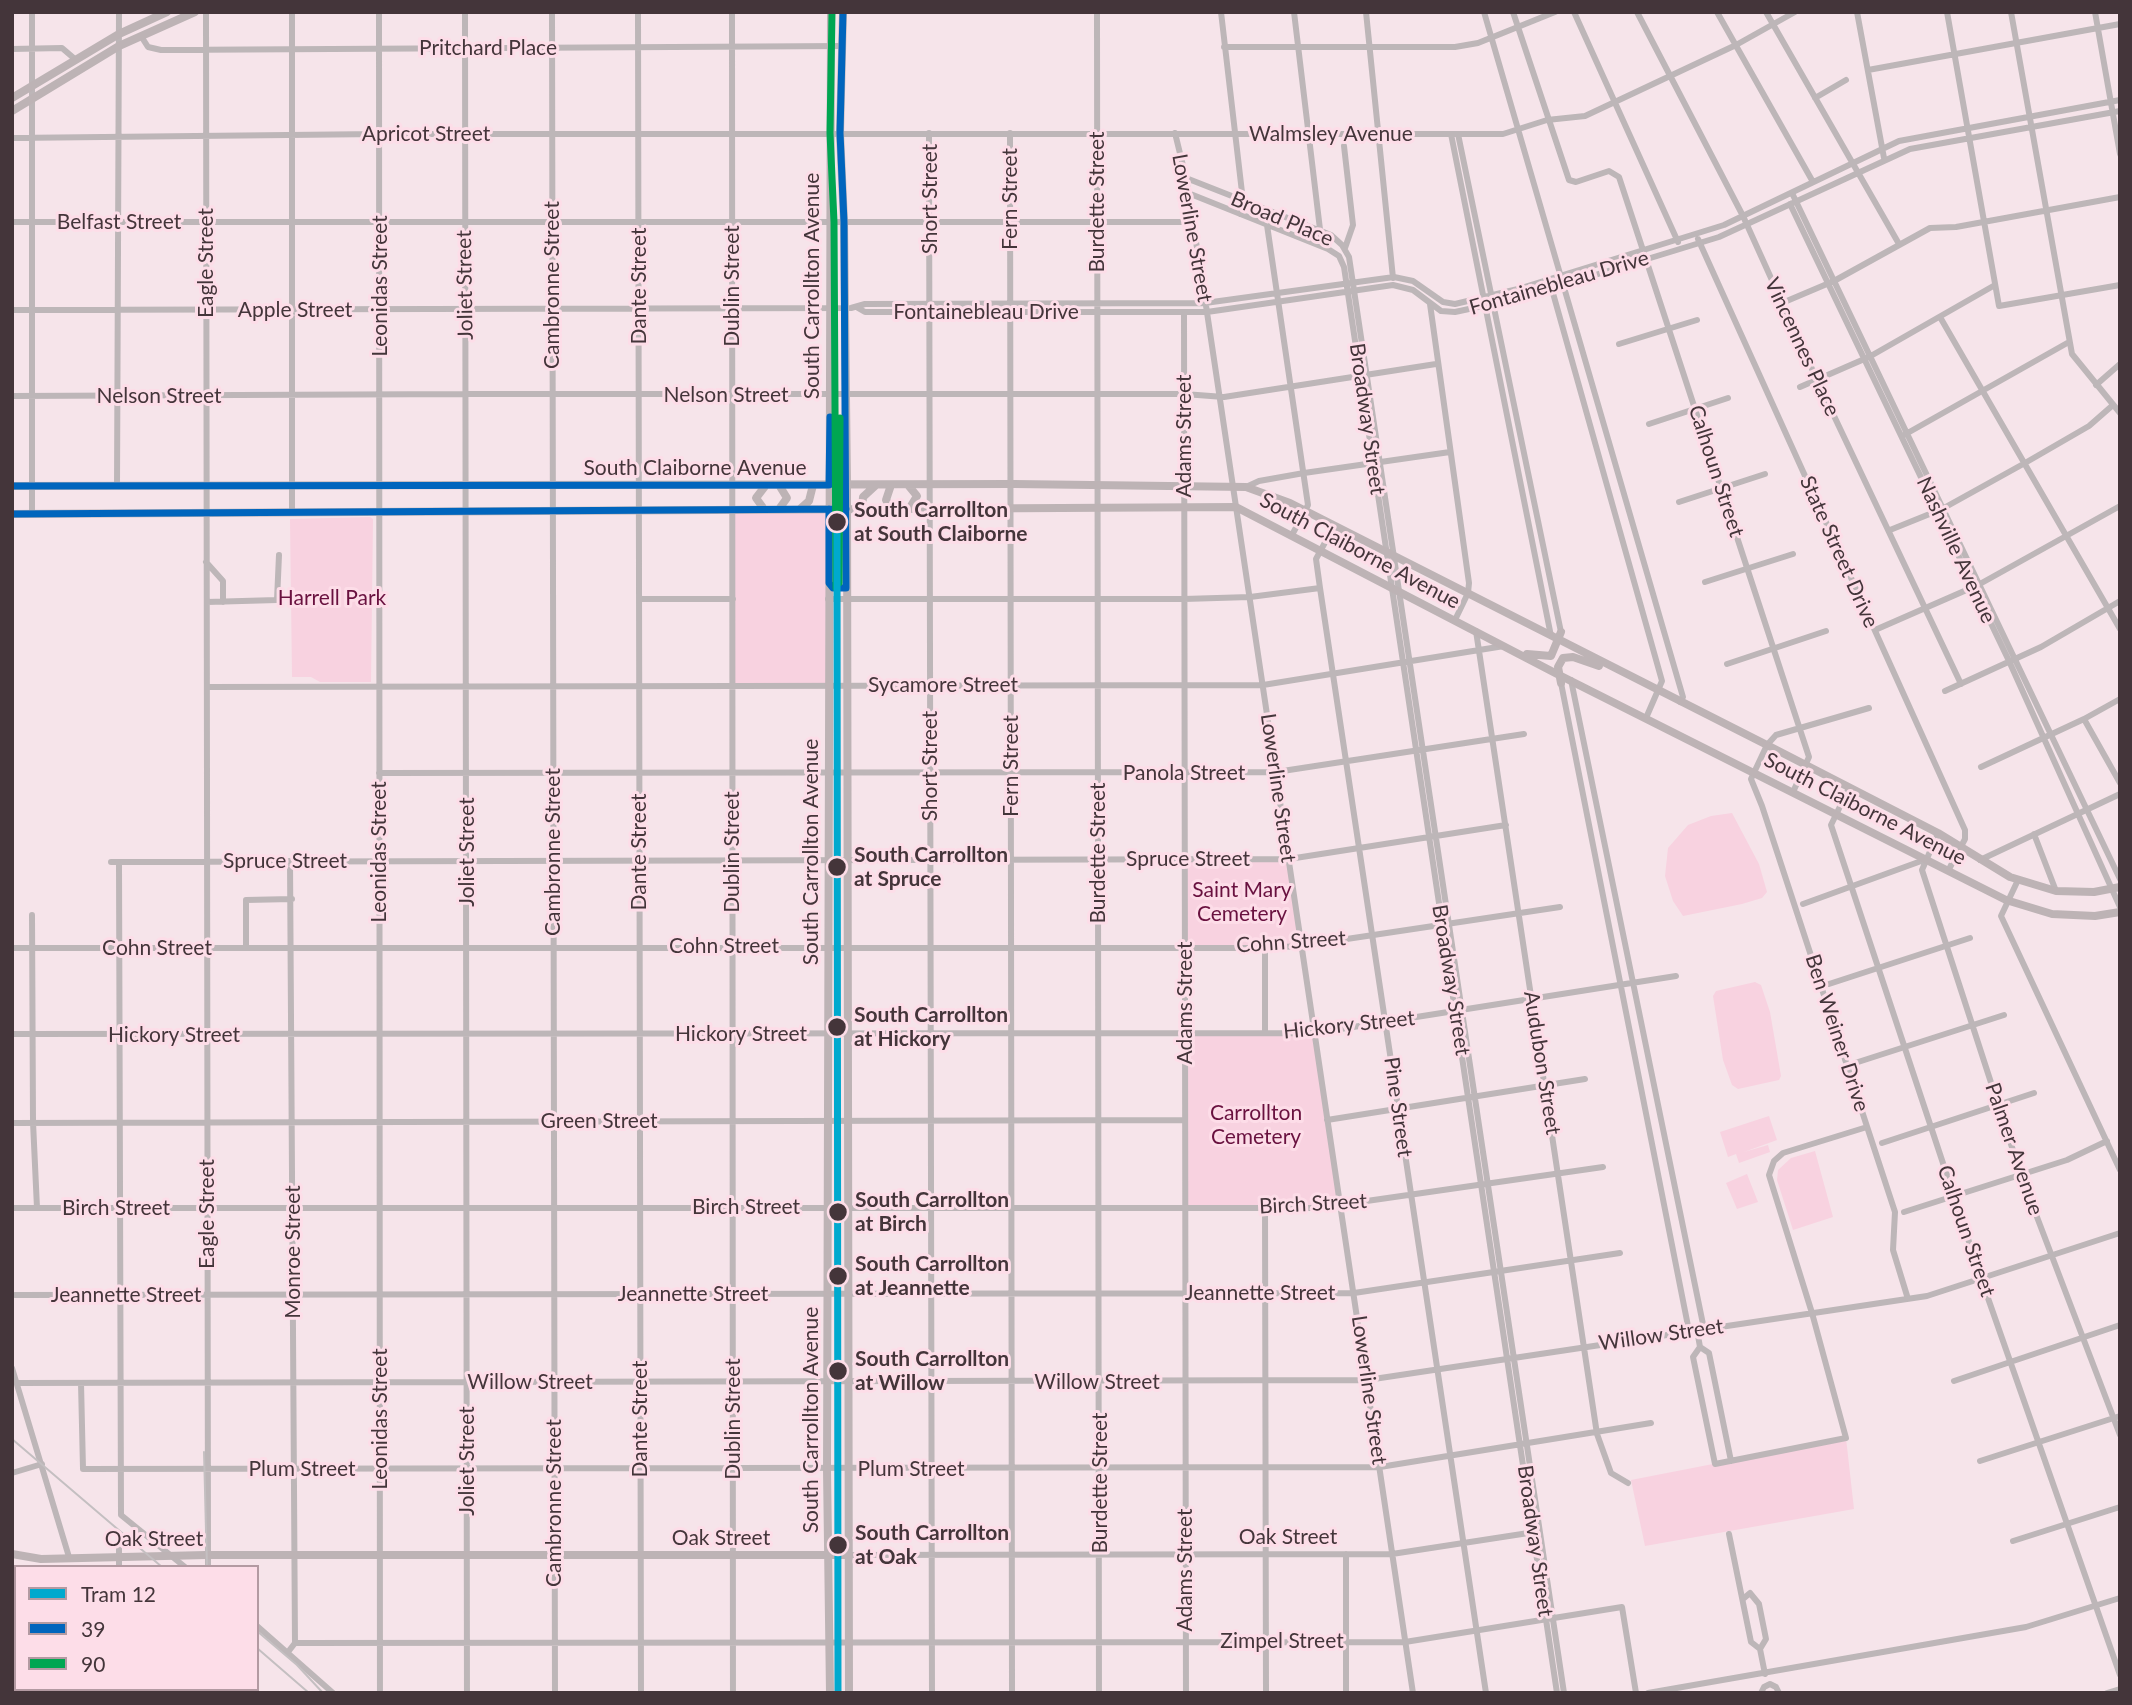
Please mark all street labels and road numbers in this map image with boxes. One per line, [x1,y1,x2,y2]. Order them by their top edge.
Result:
street label: Pritchard Place [419,35,557,61]
street label: Apricot Street [362,121,490,147]
street label: Walmsley Avenue [1249,121,1413,147]
street label: Burdette Street [1084,131,1110,273]
street label: Short Street [917,144,943,254]
street label: Fern Street [997,148,1023,250]
street label: Lowerline Street [1167,152,1217,304]
street label: South Carrollton Avenue [799,173,825,399]
street label: Broad Place [1227,186,1337,252]
street label: Cambronne Street [539,201,565,369]
street label: Eagle Street [193,208,219,318]
street label: Belfast Street [57,209,181,235]
street label: Leonidas Street [367,215,393,357]
street label: Dublin Street [719,225,745,347]
street label: Dante Street [626,228,652,344]
street label: Joliet Street [451,230,479,340]
street label: Fontainebleau Drive [1466,245,1652,321]
street label: Vincennes Place [1759,274,1845,420]
street label: Apple Street [238,297,352,323]
street label: Fontainebleau Drive [893,299,1079,325]
street label: Broadway Street [1344,342,1390,496]
street label: Adams Street [1171,374,1197,498]
street label: Nelson Street [663,382,789,408]
street label: Nelson Street [96,383,222,409]
street label: Calhoun Street [1683,402,1749,540]
street label: South Claiborne Avenue [583,455,807,481]
street label: State Street Drive [1794,472,1884,632]
street label: Nashville Avenue [1911,473,2001,627]
street label: South Claiborne Avenue [1256,488,1464,614]
street label: Sycamore Street [868,672,1018,698]
street label: Short Street [917,711,943,821]
street label: Lowerline Street [1255,712,1301,864]
street label: Fern Street [998,715,1024,817]
street label: South Carrollton Avenue [798,739,824,965]
street label: South Claiborne Avenue [1760,747,1970,871]
street label: Panola Street [1123,760,1245,786]
street label: Cambronne Street [540,768,566,936]
street label: Leonidas Street [366,781,392,923]
street label: Burdette Street [1085,782,1111,924]
street label: Dublin Street [719,791,745,913]
street label: Dante Street [626,794,652,910]
street label: Joliet Street [454,797,480,907]
street label: Spruce Street [1126,846,1250,872]
street label: Spruce Street [223,848,347,874]
street label: Broadway Street [1427,903,1475,1057]
street label: Cohn Street [1235,926,1347,958]
street label: Cohn Street [669,933,779,959]
street label: Cohn Street [102,935,212,961]
street label: Adams Street [1172,941,1198,1065]
street label: Ben Weiner Drive [1800,951,1874,1115]
street label: Audubon Street [1518,989,1566,1137]
street label: Hickory Street [1282,1006,1416,1044]
street label: Hickory Street [675,1021,807,1047]
street label: Hickory Street [108,1022,240,1048]
street label: Pine Street [1378,1055,1418,1159]
street label: Palmer Avenue [1980,1079,2048,1219]
street label: Green Street [541,1108,657,1134]
street label: Eagle Street [194,1159,220,1269]
street label: Calhoun Street [1932,1162,2000,1300]
street label: Monroe Street [280,1185,306,1319]
street label: Birch Street [1258,1189,1368,1219]
street label: Birch Street [692,1194,800,1220]
street label: Birch Street [62,1195,170,1221]
street label: Jeannette Street [1185,1280,1335,1306]
street label: Jeannette Street [618,1281,768,1307]
street label: Jeannette Street [51,1282,201,1308]
street label: South Carrollton Avenue [798,1307,824,1533]
street label: Lowerline Street [1346,1314,1392,1466]
street label: Willow Street [1597,1314,1725,1356]
street label: Leonidas Street [367,1348,393,1490]
street label: Dublin Street [720,1358,746,1480]
street label: Dante Street [627,1361,653,1477]
street label: Willow Street [467,1369,593,1395]
street label: Willow Street [1034,1369,1160,1395]
street label: Joliet Street [454,1406,480,1516]
street label: Burdette Street [1087,1412,1113,1554]
street label: Cambronne Street [541,1419,567,1587]
street label: Plum Street [248,1456,356,1482]
street label: Plum Street [857,1456,965,1482]
street label: Broadway Street [1512,1464,1558,1618]
street label: Adams Street [1172,1508,1198,1632]
street label: Oak Street [1239,1524,1337,1550]
street label: Oak Street [672,1525,770,1551]
street label: Oak Street [105,1526,203,1552]
street label: Zimpel Street [1220,1628,1344,1654]

